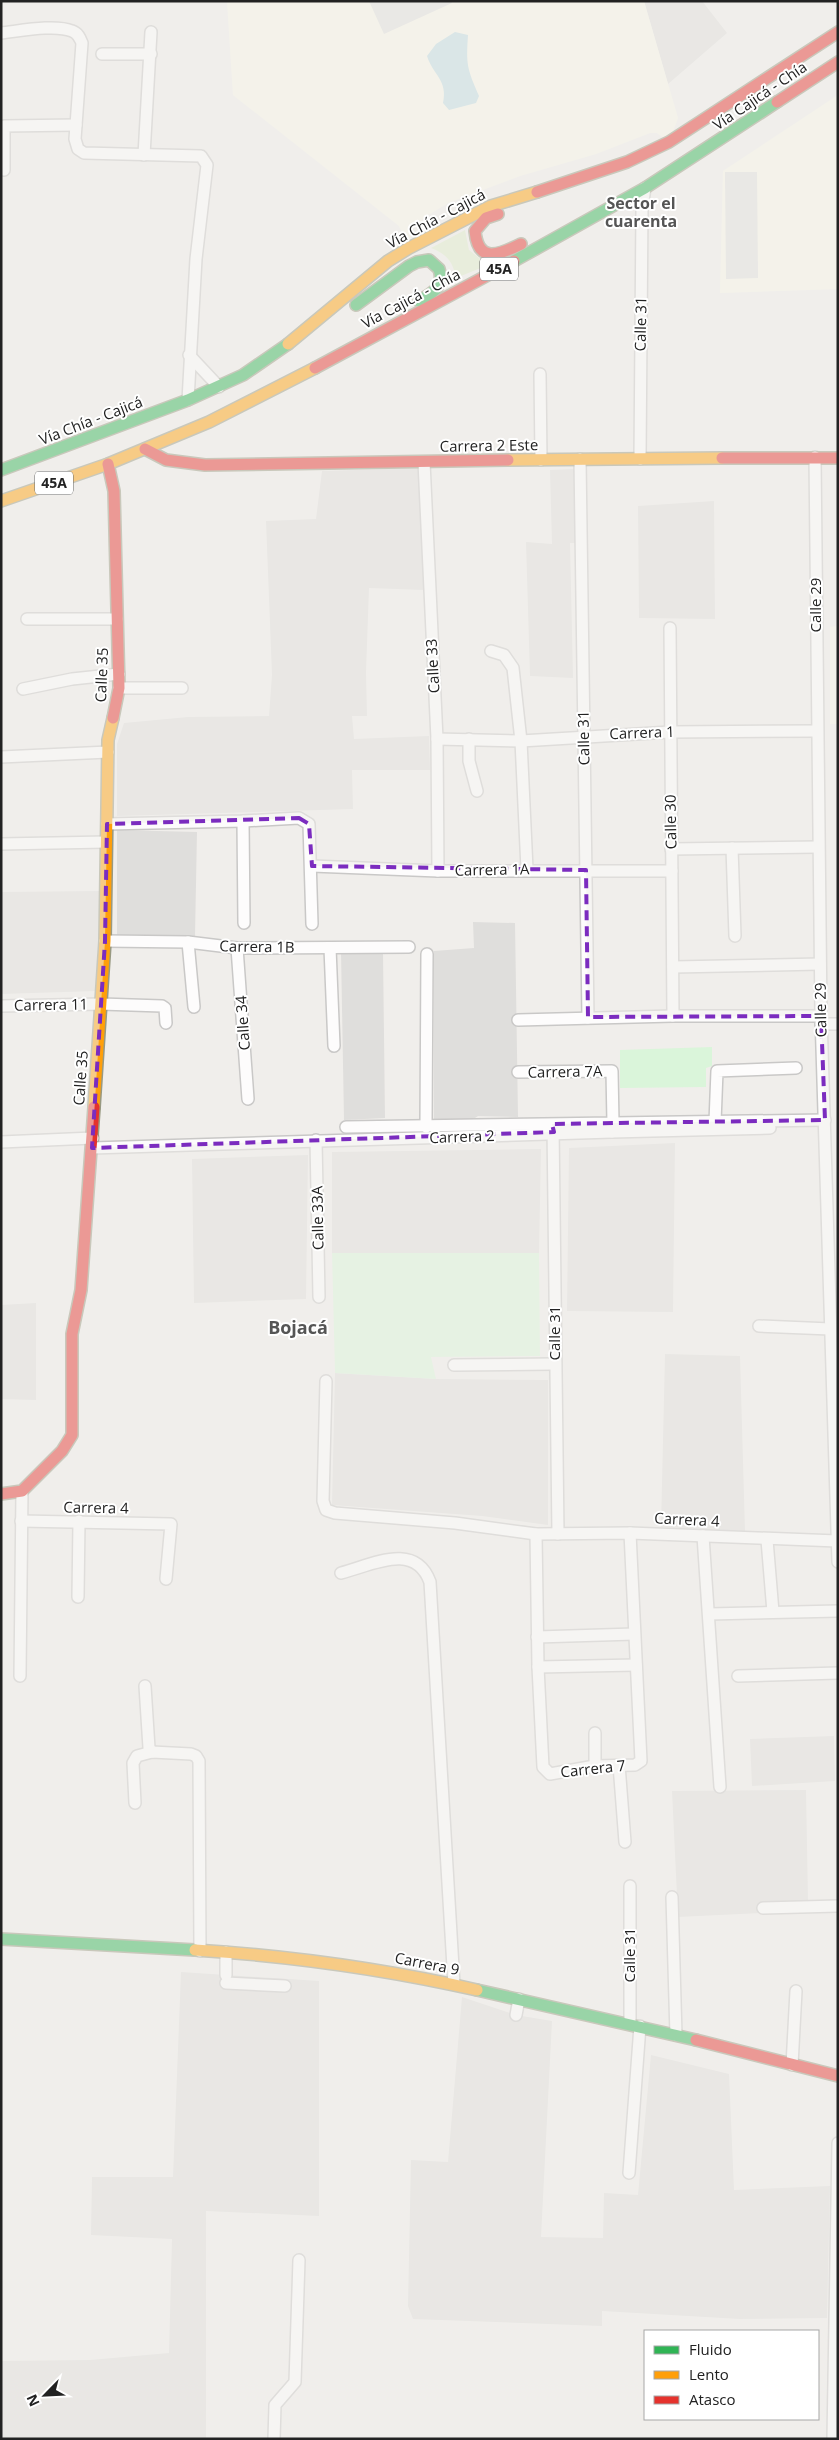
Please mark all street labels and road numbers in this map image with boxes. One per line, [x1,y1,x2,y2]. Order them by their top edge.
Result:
street label: Vía Cajicá - Chía [709,56,810,134]
street label: Vía Chía - Cajicá [383,184,488,253]
road number: 45A [480,258,518,280]
street label: Vía Cajicá - Chía [358,264,463,333]
street label: Calle 31 [630,296,650,352]
street label: Vía Chía - Cajicá [36,391,145,449]
street label: Carrera 2 Este [440,434,538,456]
road number: 45A [35,472,73,494]
street label: Calle 29 [805,578,825,632]
street label: Calle 33 [421,638,443,694]
street label: Calle 35 [90,647,112,703]
street label: Calle 31 [573,710,593,766]
street label: Carrera 1 [609,721,675,743]
street label: Calle 30 [660,794,680,850]
street label: Carrera 1A [454,858,530,880]
street label: Carrera 1B [219,935,295,957]
street label: Calle 29 [810,982,830,1038]
street label: Carrera 11 [14,993,88,1015]
street label: Calle 34 [230,995,254,1051]
street label: Calle 35 [68,1050,92,1106]
street label: Carrera 7A [527,1060,603,1082]
street label: Carrera 2 [429,1125,495,1147]
street label: Calle 33A [306,1185,328,1250]
street label: Calle 31 [544,1306,564,1360]
street label: Carrera 4 [63,1496,129,1518]
street label: Carrera 4 [654,1507,721,1531]
street label: Carrera 7 [559,1755,626,1781]
street label: Calle 31 [619,1928,639,1982]
street label: Carrera 9 [393,1947,461,1979]

